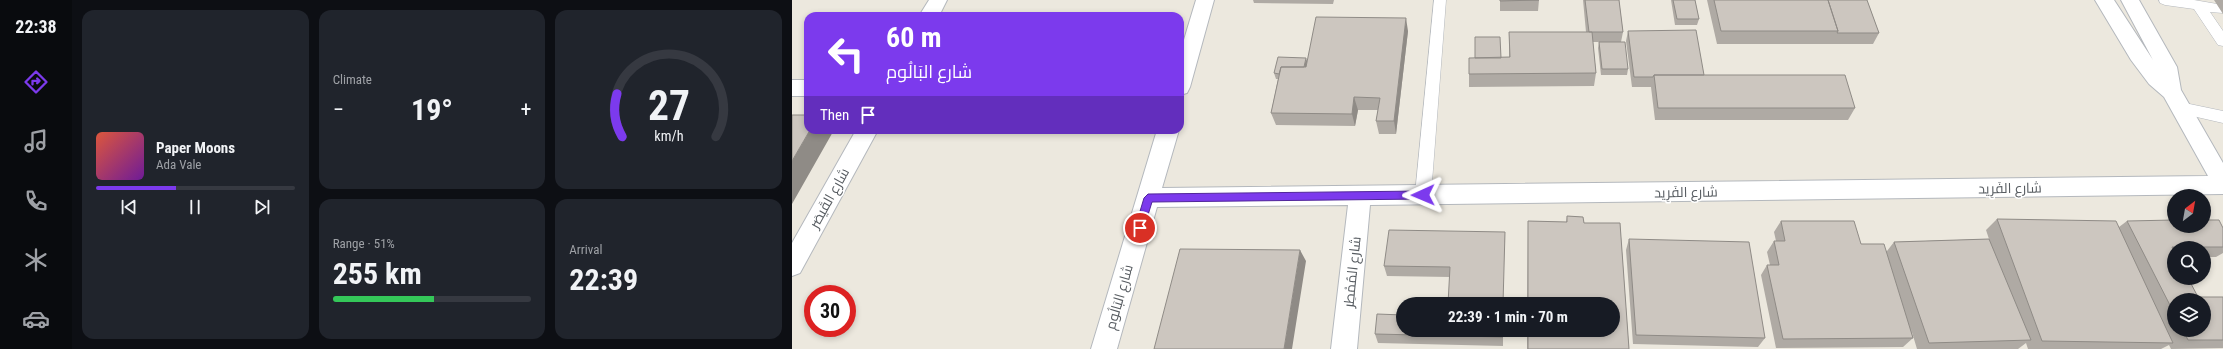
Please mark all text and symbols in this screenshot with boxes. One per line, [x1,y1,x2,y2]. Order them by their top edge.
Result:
text: 22:38 [15,16,57,37]
text: 60 m [886,21,942,54]
icon: left [820,28,872,80]
text: شارع البَالُوم [886,61,972,82]
icon: directions [22,68,50,96]
text: Climate [333,72,372,87]
text: 27 [648,81,690,130]
text: 19° [411,92,453,127]
text: − [333,97,344,122]
text: + [520,97,531,122]
icon: arrive [857,104,879,126]
text: Then [820,106,849,124]
icon: music [22,127,50,155]
text: km/h [654,128,683,144]
text: Paper Moons [156,139,235,157]
text: Ada Vale [156,157,201,172]
street label: شارع القَيصَر [805,165,853,232]
position arrow [1402,174,1444,216]
street label: شارع الفَرِيد [1978,179,2042,198]
street label: شارع الفَرِيد [1654,183,1718,202]
icon: phone [22,187,50,215]
north arrow [2167,189,2211,233]
map controls [2167,189,2211,337]
icon: previous [118,196,140,218]
icon: pause [184,196,206,218]
icon: next [251,196,273,218]
pin [1123,211,1157,245]
icon: arrive [1129,217,1151,239]
text: Range · 51% [333,236,395,251]
street label: شارع المُمْطِر [1340,236,1365,310]
button: search [2167,241,2211,285]
text: Arrival [569,242,602,257]
icon: climate [22,246,50,274]
text: 255 km [333,256,422,291]
text: 22:39 [569,262,638,297]
street label: شارع البَالُوم [1102,263,1138,332]
speed limit sign: 30 [804,285,856,337]
button: layers [2167,293,2211,337]
icon: car [22,305,50,333]
text: 22:39 · 1 min · 70 m [1448,308,1568,326]

